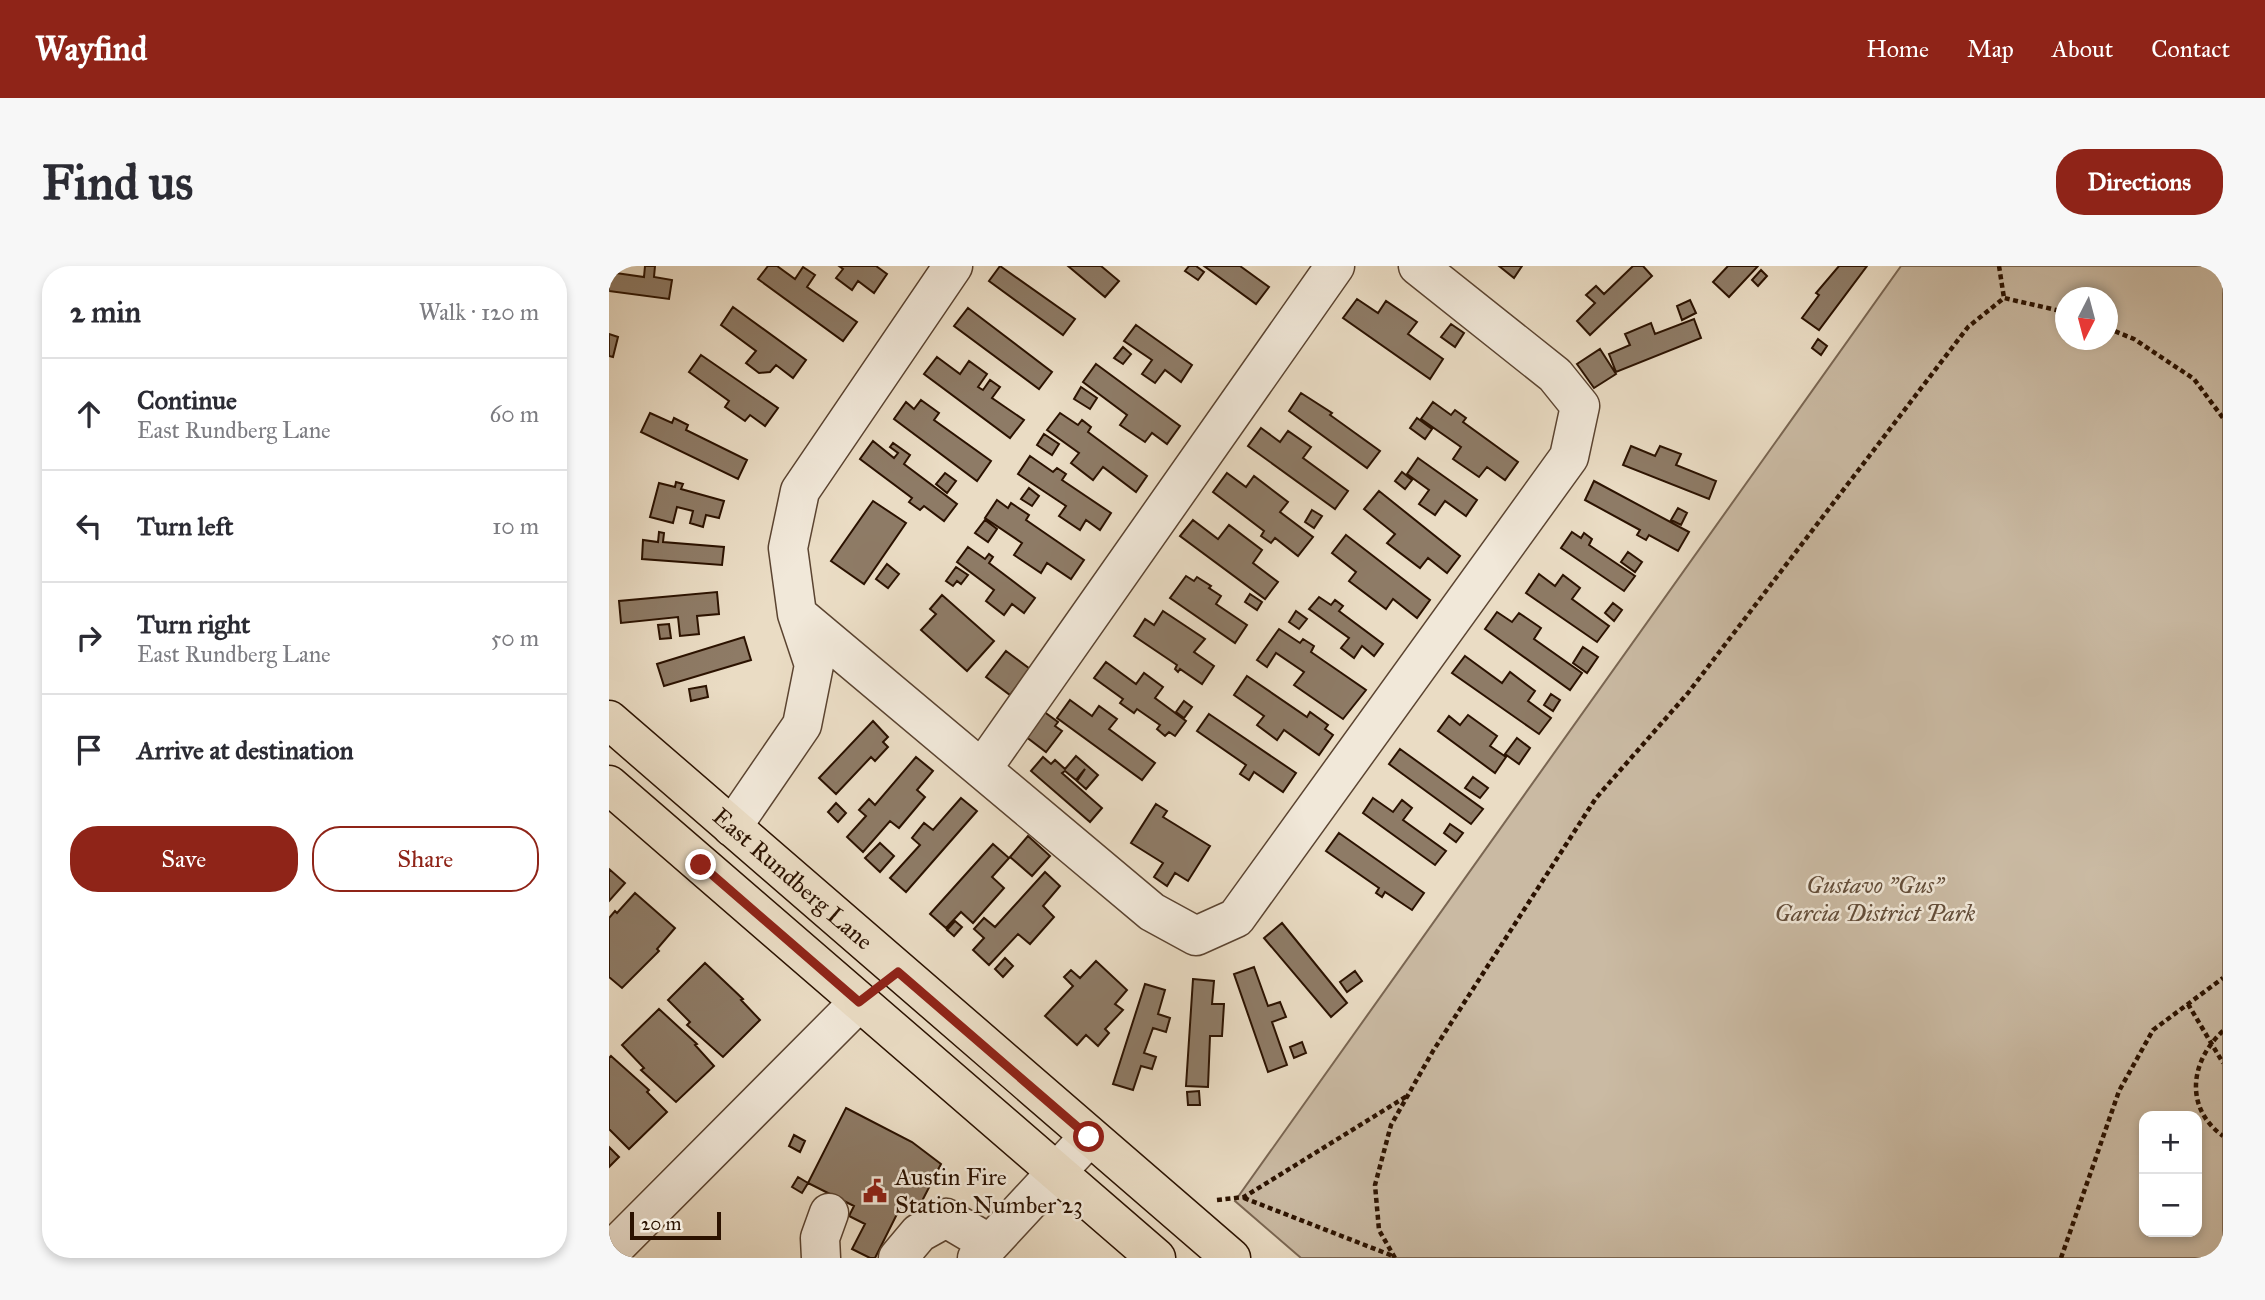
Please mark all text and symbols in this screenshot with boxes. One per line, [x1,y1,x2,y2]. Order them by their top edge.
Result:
text: Wayfind [35,29,147,69]
text: Home [1866,34,1929,64]
text: Map [1967,34,2014,64]
text: About [2052,34,2113,64]
text: Contact [2151,34,2230,64]
button: Directions [2056,149,2223,215]
text: Find us [42,153,193,212]
north arrow [2055,287,2118,350]
text: 2 min [70,294,141,330]
text: Walk · 120 m [419,298,539,326]
text: Continue [137,384,237,416]
icon: ahead [70,395,108,433]
text: 60 m [490,400,539,428]
text: East Rundberg Lane [137,416,331,444]
icon: left [70,507,108,545]
text: Turn left [137,510,233,542]
text: 10 m [492,512,539,540]
text: Turn right [137,608,250,640]
icon: right [70,619,108,657]
text: 50 m [491,624,539,652]
text: East Rundberg Lane [137,640,331,668]
icon: arrive [70,731,108,769]
text: Arrive at destination [137,734,354,766]
street label: East Rundberg Lane [707,801,879,956]
button: Save [70,826,298,892]
button: Share [312,826,539,892]
route end [685,849,716,880]
park label: Gustavo "Gus" Garcia District Park [1775,870,1976,928]
map controls [2139,1111,2202,1237]
button: + [2139,1111,2202,1174]
route start [1073,1121,1104,1152]
place label: Austin Fire Station Number 23 [894,1162,1083,1220]
button: − [2139,1174,2202,1237]
public building icon: Austin Fire Station Number 23 [861,1177,889,1205]
scale bar [630,1209,721,1241]
text: 20 m [641,1212,682,1235]

